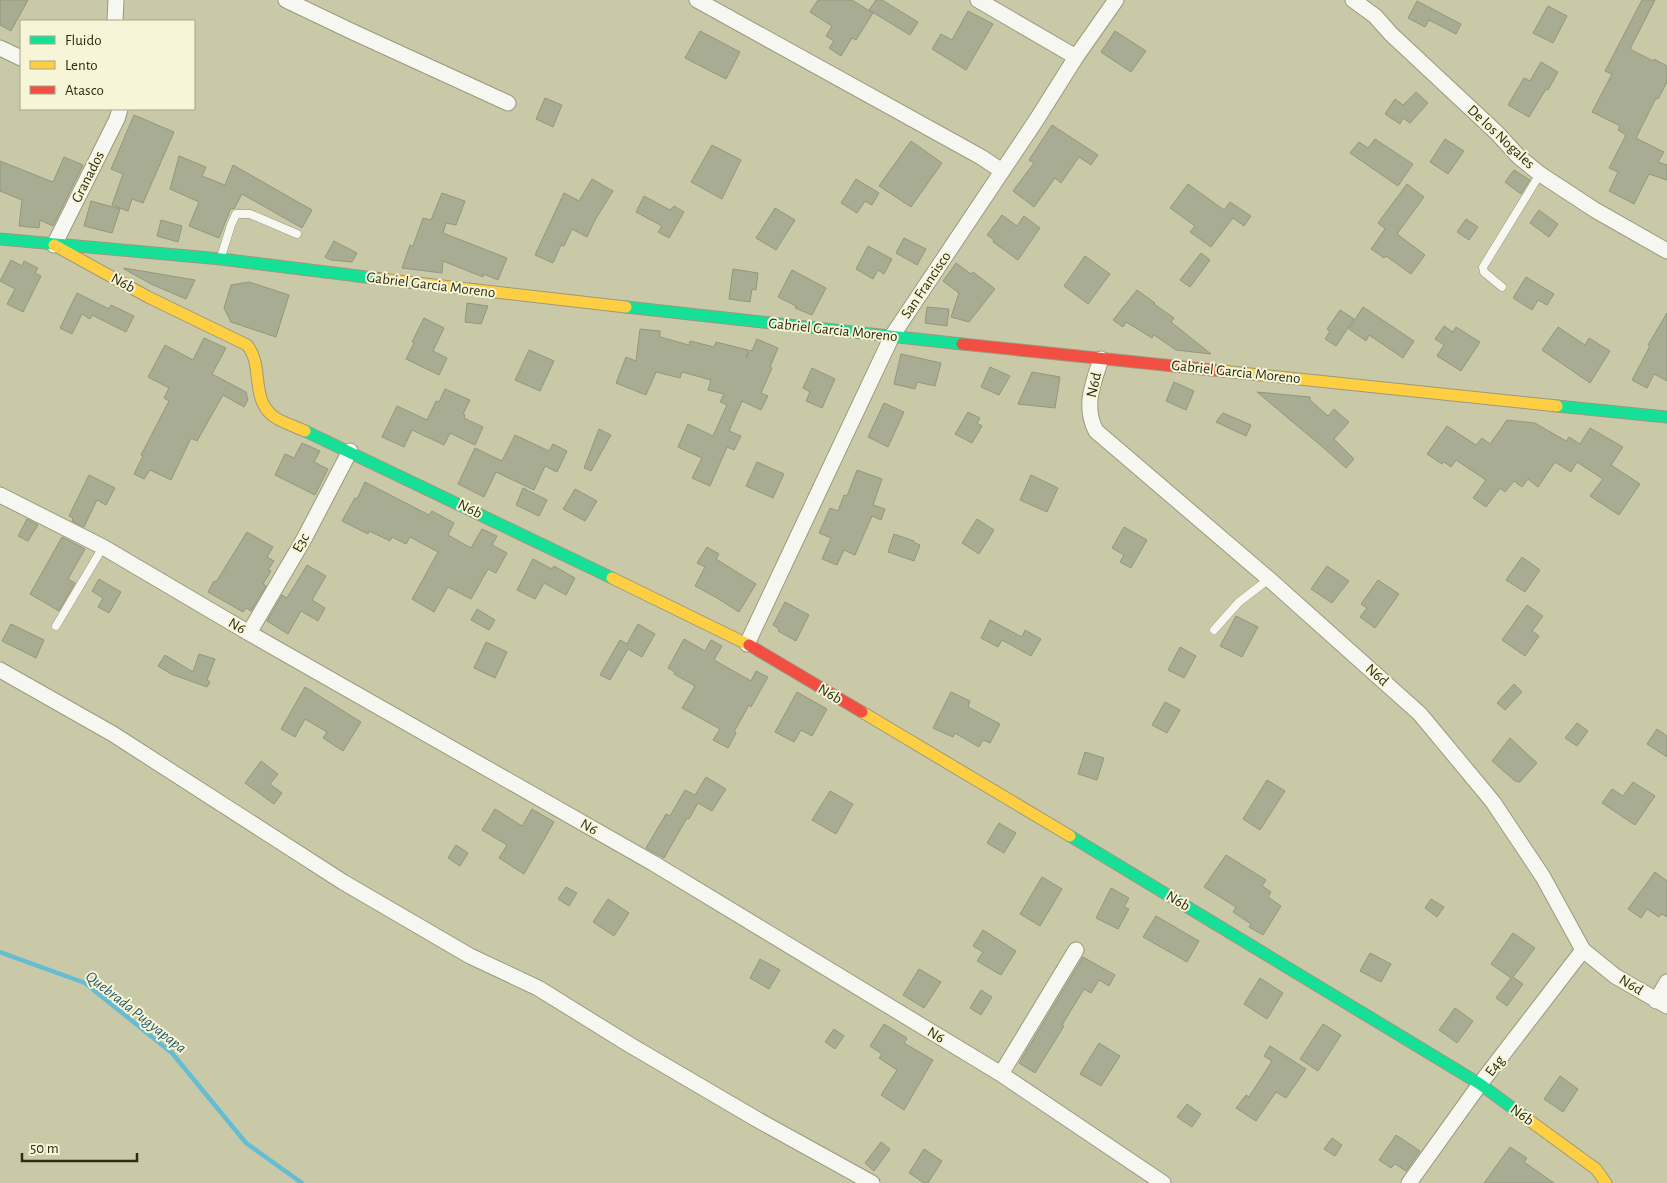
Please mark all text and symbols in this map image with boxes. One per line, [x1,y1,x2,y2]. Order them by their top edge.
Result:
legend [20,20,195,110]
text: Fluido [65,33,102,48]
text: Lento [65,58,98,73]
text: Atasco [65,83,104,98]
street label: De los Nogales [1465,102,1537,172]
street label: Granados [69,149,107,205]
street label: San Francisco [898,249,954,321]
street label: N6b [108,270,138,296]
street label: Gabriel Garcia Moreno [366,270,496,300]
street label: Gabriel Garcia Moreno [768,316,898,344]
street label: Gabriel Garcia Moreno [1171,358,1301,386]
street label: N6d [1084,371,1104,399]
street label: N6b [455,497,485,521]
street label: E3c [290,531,312,555]
street label: N6 [226,615,248,637]
street label: N6d [1363,661,1391,689]
street label: N6b [815,681,845,707]
street label: N6 [578,816,600,838]
street label: N6b [1163,888,1193,914]
water label: Quebrada Pugyapapa [82,968,189,1057]
street label: N6d [1616,972,1646,998]
street label: N6 [925,1024,947,1046]
street label: E4g [1482,1052,1508,1079]
street label: N6b [1507,1102,1537,1129]
scale bar [22,1130,138,1162]
text: 50 m [30,1141,59,1156]

